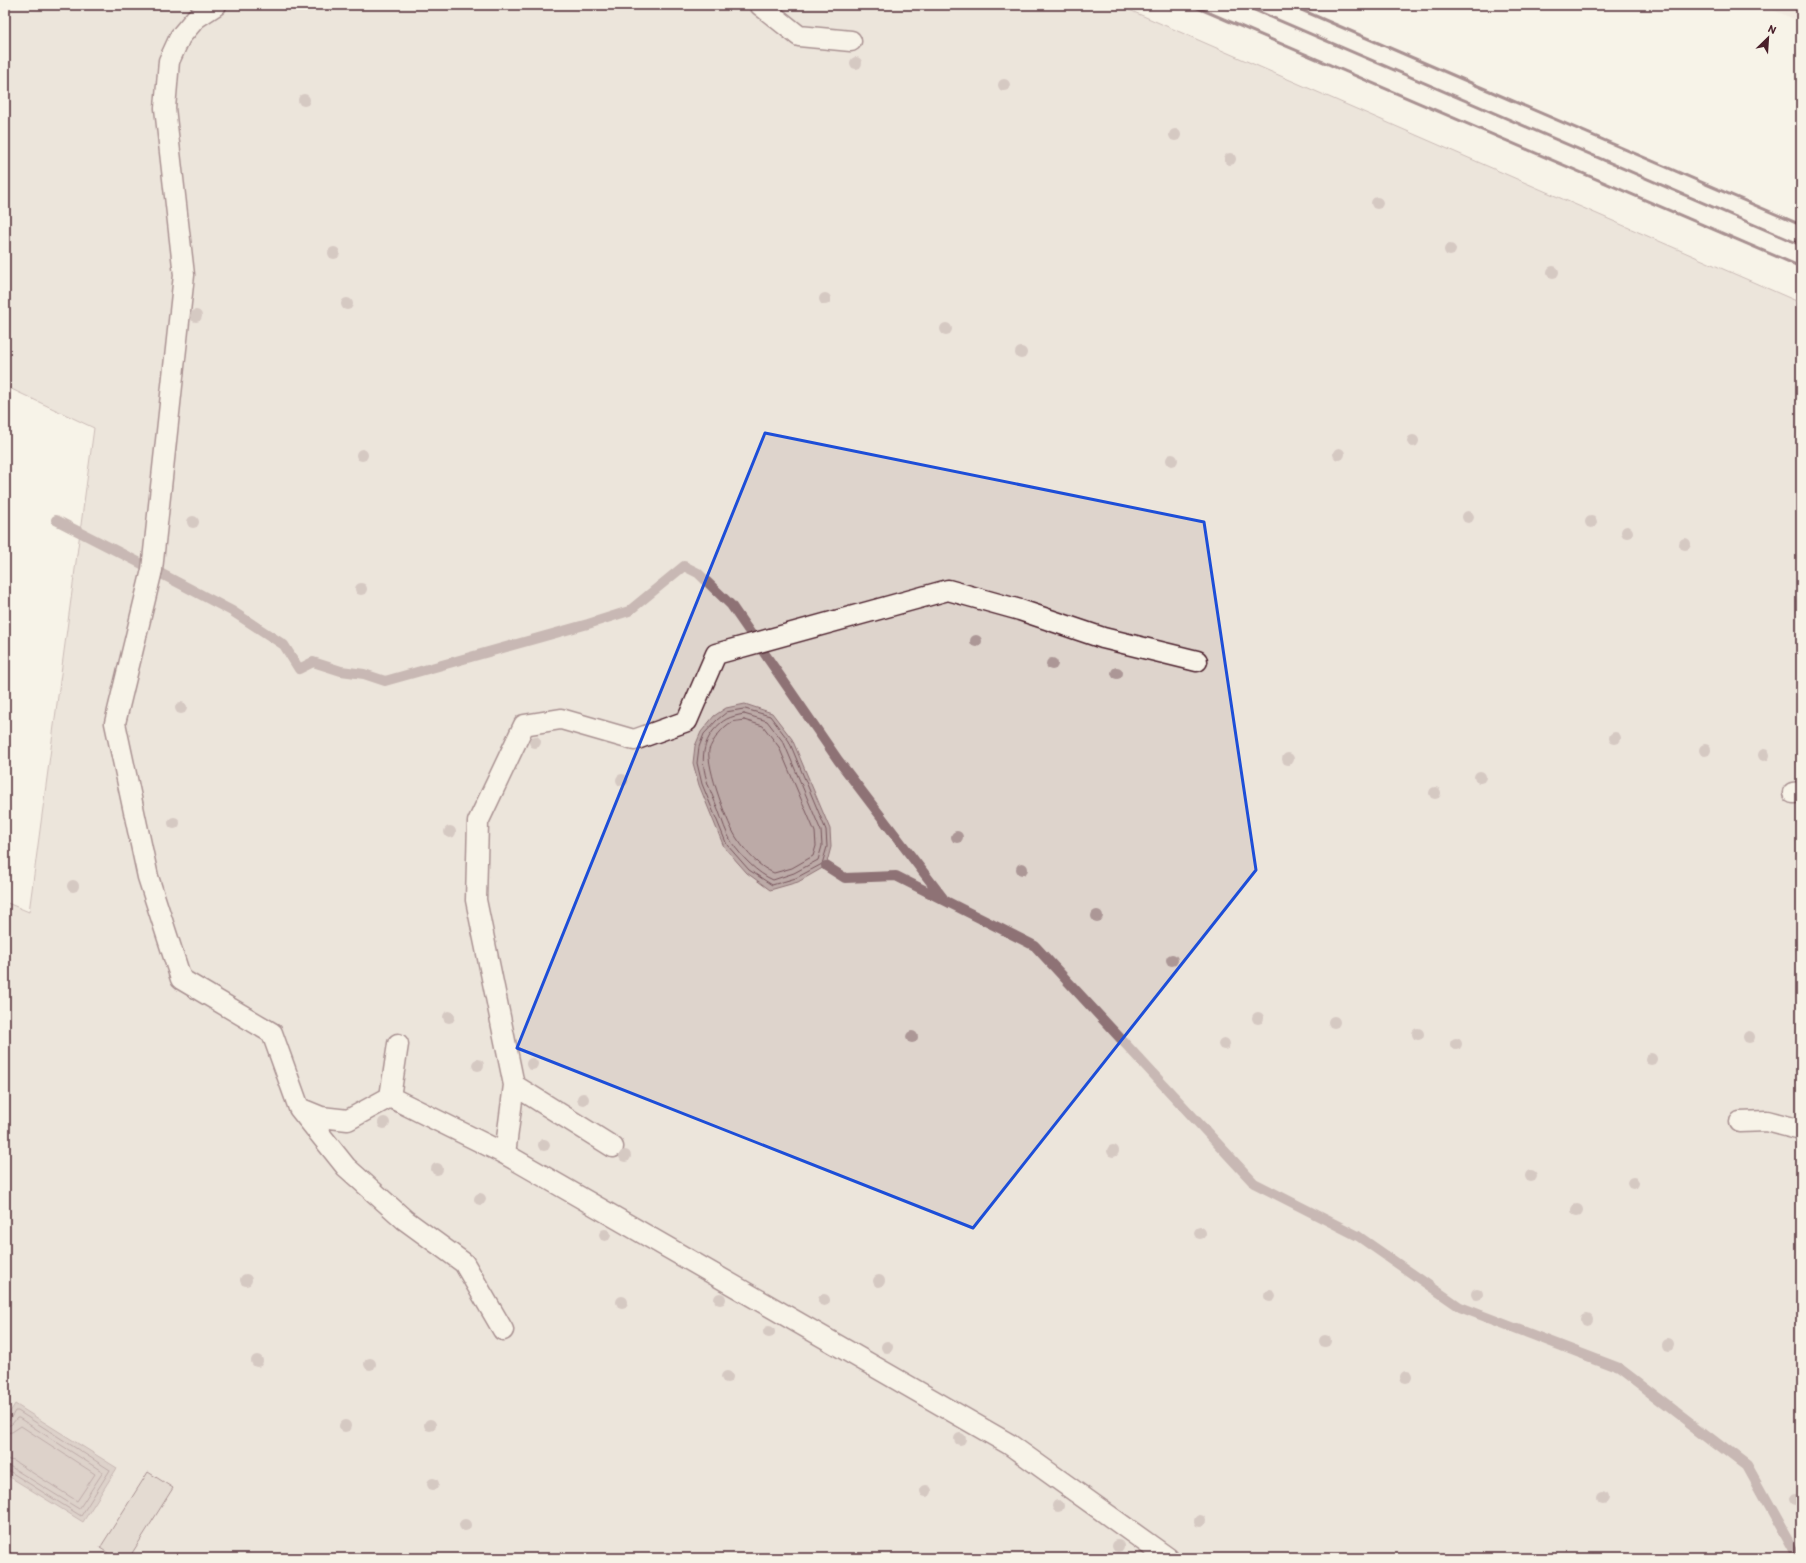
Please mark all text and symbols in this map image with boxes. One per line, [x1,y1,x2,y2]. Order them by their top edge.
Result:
north arrow [1748,18,1788,58]
text: N [1766,22,1778,37]

